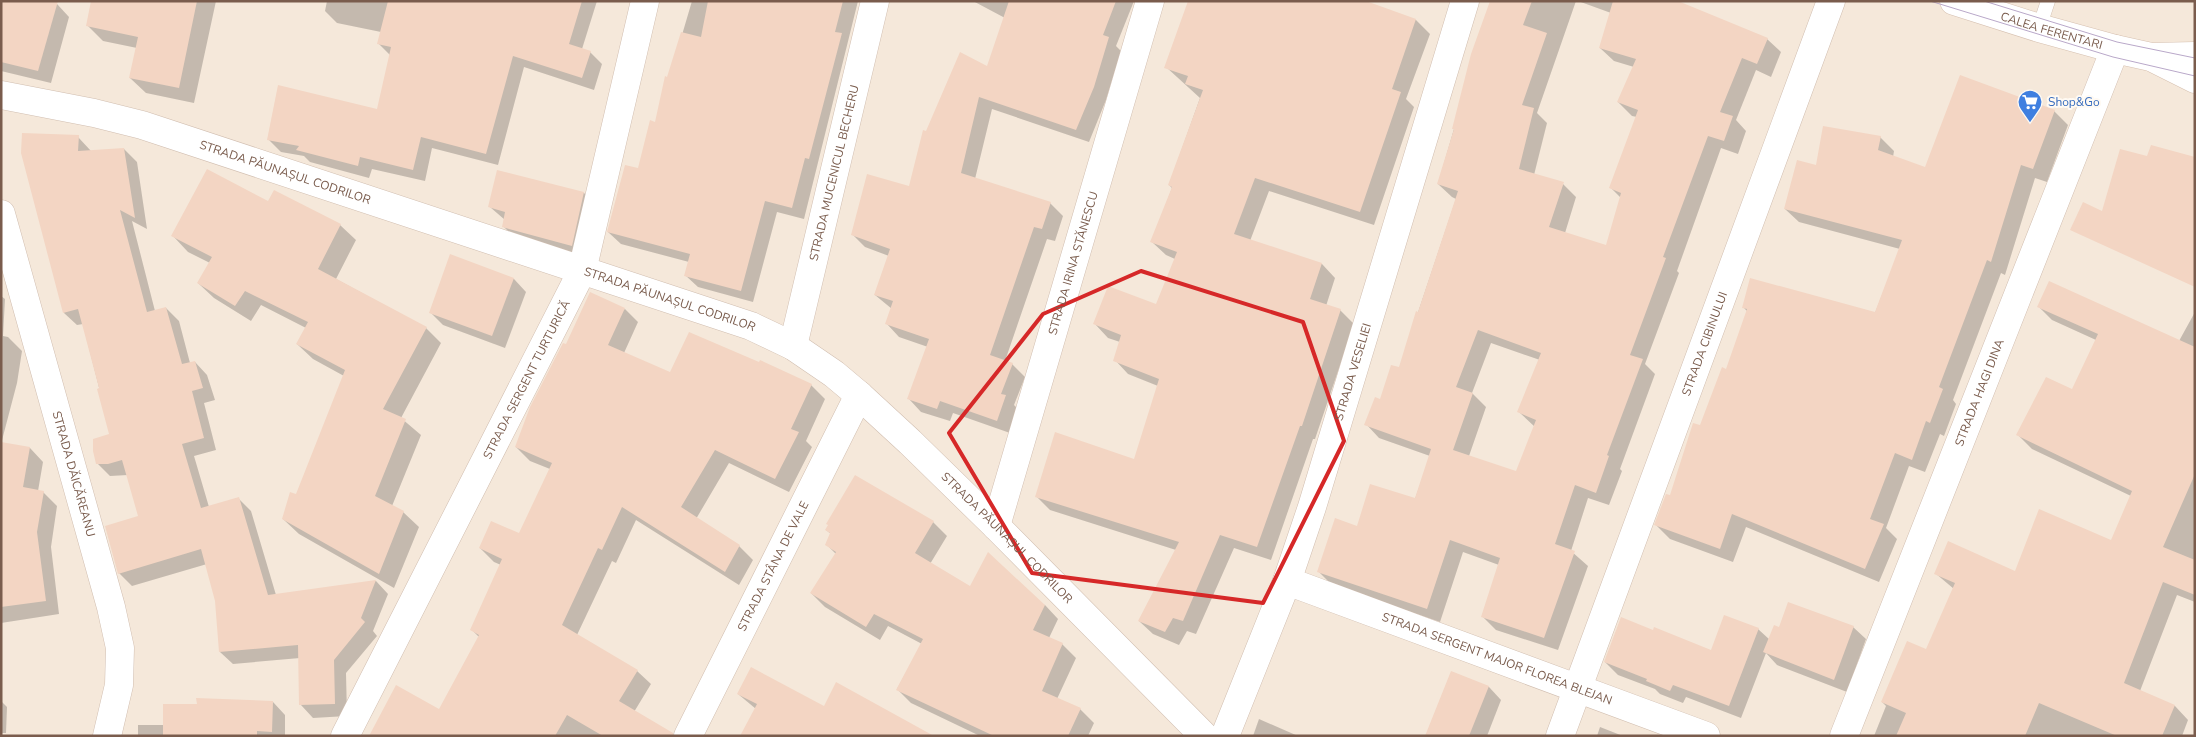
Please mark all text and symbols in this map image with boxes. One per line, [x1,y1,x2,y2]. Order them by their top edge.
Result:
street label: CALEA FERENTARI [1999,8,2104,53]
street label: STRADA MUCENICUL BECHERU [806,83,863,262]
supermarket icon: Shop&Go [2017,89,2043,123]
place label: Shop&Go [2048,94,2100,110]
street label: STRADA PĂUNAȘUL CODRILOR [197,137,373,208]
street label: STRADA IRINA STĂNESCU [1044,189,1102,337]
street label: STRADA PĂUNAȘUL CODRILOR [582,263,758,335]
street label: STRADA CIBINULUI [1678,290,1731,398]
street label: STRADA SERGENT TURTURICĂ [479,297,574,462]
street label: STRADA VESELIEI [1331,321,1375,423]
street label: STRADA HAGI DINA [1951,337,2008,449]
street label: STRADA DĂICĂREANU [49,409,99,539]
street label: STRADA PĂUNAȘUL CODRILOR [938,469,1076,607]
street label: STRADA STÂNA DE VALE [734,498,813,634]
street label: STRADA SERGENT MAJOR FLOREA BLEJAN [1380,609,1614,709]

